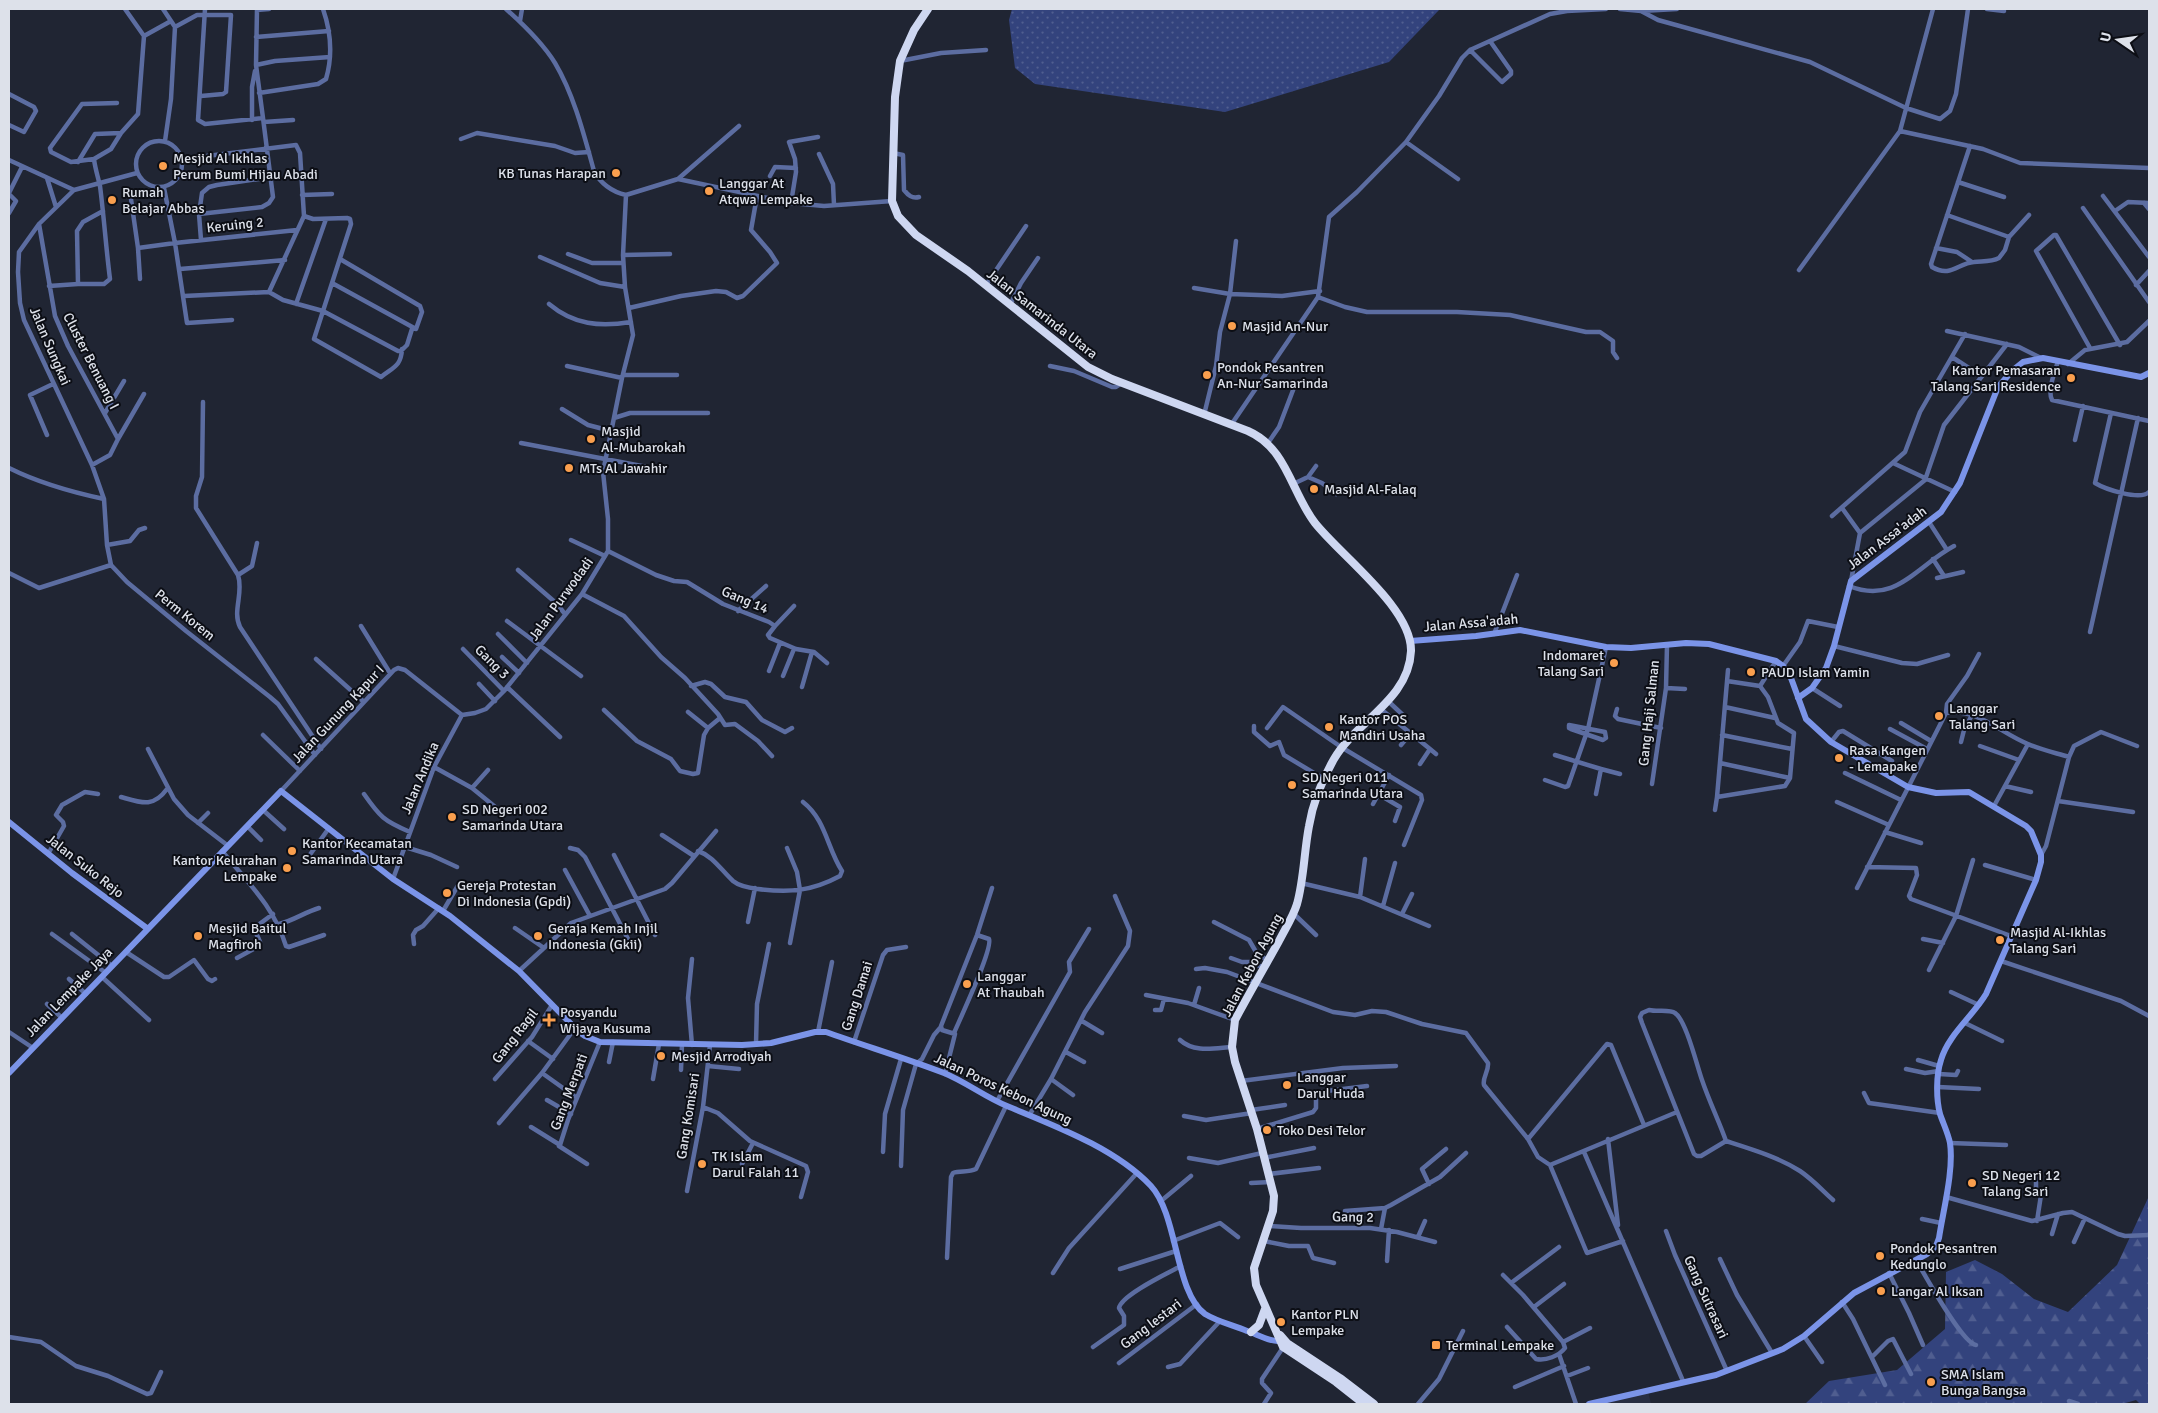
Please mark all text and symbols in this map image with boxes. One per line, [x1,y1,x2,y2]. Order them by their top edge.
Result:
north arrow [2093,15,2143,65]
text: U [2096,31,2115,44]
place label: Mesjid Al Ikhlas Perum Bumi Hijau Abadi [173,150,318,183]
marker: Mesjid Al Ikhlas Perum Bumi Hijau Abadi [157,160,169,172]
place label: KB Tunas Harapan [498,165,606,182]
marker: KB Tunas Harapan [610,167,622,179]
place label: Langgar At Atqwa Lempake [719,175,813,208]
place label: Rumah Belajar Abbas [122,184,205,217]
marker: Langgar At Atqwa Lempake [703,185,715,197]
marker: Rumah Belajar Abbas [106,194,118,206]
street label: Keruing 2 [206,214,264,236]
street label: Jalan Samarinda Utara [983,265,1101,363]
street label: Jalan Sungkai [26,304,74,388]
street label: Cluster Benuang I [59,310,123,412]
place label: Masjid An-Nur [1242,318,1329,335]
marker: Masjid An-Nur [1226,320,1238,332]
place label: Pondok Pesantren An-Nur Samarinda [1217,359,1328,392]
place label: Kantor Pemasaran Talang Sari Residence [1931,362,2061,395]
marker: Pondok Pesantren An-Nur Samarinda [1201,369,1213,381]
marker: Kantor Pemasaran Talang Sari Residence [2065,372,2077,384]
place label: Masjid Al-Mubarokah [601,423,686,456]
marker: Masjid Al-Mubarokah [585,433,597,445]
place label: MTs Al Jawahir [579,460,668,477]
marker: MTs Al Jawahir [563,462,575,474]
place label: Masjid Al-Falaq [1324,481,1417,498]
marker: Masjid Al-Falaq [1308,483,1320,495]
street label: Jalan Assa'adah [1844,503,1930,573]
street label: Jalan Purwodadi [525,554,597,644]
street label: Gang 14 [719,583,771,618]
street label: Perm Korem [152,586,218,644]
street label: Jalan Assa'adah [1423,610,1519,636]
street label: Gang 3 [471,641,513,683]
place label: Indomaret Talang Sari [1538,647,1604,680]
marker: Indomaret Talang Sari [1608,657,1620,669]
street label: Gang Haji Salman [1635,659,1663,767]
street label: Jalan Gunung Kapur I [288,661,388,767]
place label: PAUD Islam Yamin [1761,664,1870,681]
marker: PAUD Islam Yamin [1745,666,1757,678]
place label: Langgar Talang Sari [1949,700,2015,733]
marker: Langgar Talang Sari [1933,710,1945,722]
place label: Kantor POS Mandiri Usaha [1339,711,1425,744]
marker: Kantor POS Mandiri Usaha [1323,721,1335,733]
street label: Jalan Andika [397,739,443,817]
place label: Rasa Kangen - Lemapake [1849,742,1926,775]
marker: Rasa Kangen - Lemapake [1833,752,1845,764]
place label: SD Negeri 011 Samarinda Utara [1302,769,1403,802]
marker: SD Negeri 011 Samarinda Utara [1286,779,1298,791]
place label: SD Negeri 002 Samarinda Utara [462,801,563,834]
marker: SD Negeri 002 Samarinda Utara [446,811,458,823]
street label: Jalan Suko Rejo [43,830,127,902]
place label: Kantor Kecamatan Samarinda Utara [302,835,412,868]
marker: Kantor Kecamatan Samarinda Utara [286,845,298,857]
place label: Kantor Kelurahan Lempake [172,852,277,885]
marker: Kantor Kelurahan Lempake [281,862,293,874]
place label: Gereja Protestan Di Indonesia (Gpdi) [457,877,571,910]
marker: Gereja Protestan Di Indonesia (Gpdi) [441,887,453,899]
street label: Jalan Kebon Agung [1218,911,1286,1019]
place label: Mesjid Baitul Magfiroh [208,920,287,953]
place label: Geraja Kemah Injil Indonesia (Gkii) [548,920,658,953]
place label: Masjid Al-Ikhlas Talang Sari [2010,924,2106,957]
marker: Mesjid Baitul Magfiroh [192,930,204,942]
marker: Geraja Kemah Injil Indonesia (Gkii) [532,930,544,942]
marker: Masjid Al-Ikhlas Talang Sari [1994,934,2006,946]
street label: Jalan Lempake Jaya [22,944,116,1040]
street label: Gang Damai [838,959,876,1033]
place label: Langgar At Thaubah [977,968,1045,1001]
marker: Langgar At Thaubah [961,978,973,990]
place label: Posyandu Wijaya Kusuma [560,1004,651,1037]
street label: Gang Ragil [488,1005,542,1067]
marker: Posyandu Wijaya Kusuma [542,1013,556,1027]
place label: Mesjid Arrodiyah [671,1048,772,1065]
marker: Mesjid Arrodiyah [655,1050,667,1062]
street label: Jalan Poros Kebon Agung [931,1050,1075,1128]
street label: Gang Merpati [547,1051,591,1133]
place label: Langgar Darul Huda [1297,1069,1365,1102]
street label: Gang Komisari [673,1072,703,1160]
marker: Langgar Darul Huda [1281,1079,1293,1091]
place label: Toko Desi Telor [1277,1122,1366,1139]
marker: Toko Desi Telor [1261,1124,1273,1136]
place label: TK Islam Darul Falah 11 [712,1148,799,1181]
marker: TK Islam Darul Falah 11 [696,1158,708,1170]
place label: SD Negeri 12 Talang Sari [1982,1167,2060,1200]
marker: SD Negeri 12 Talang Sari [1966,1177,1978,1189]
street label: Gang 2 [1332,1208,1374,1226]
place label: Pondok Pesantren Kedunglo [1890,1240,1997,1273]
marker: Pondok Pesantren Kedunglo [1874,1250,1886,1262]
street label: Gang Sutrasari [1680,1253,1732,1341]
place label: Langar Al Iksan [1891,1283,1983,1300]
marker: Langar Al Iksan [1875,1285,1887,1297]
street label: Gang lestari [1117,1295,1185,1353]
place label: Kantor PLN Lempake [1291,1306,1359,1339]
marker: Kantor PLN Lempake [1275,1316,1287,1328]
place label: Terminal Lempake [1446,1337,1554,1354]
marker: Terminal Lempake [1430,1339,1442,1351]
place label: SMA Islam Bunga Bangsa [1941,1366,2026,1399]
marker: SMA Islam Bunga Bangsa [1925,1376,1937,1388]

